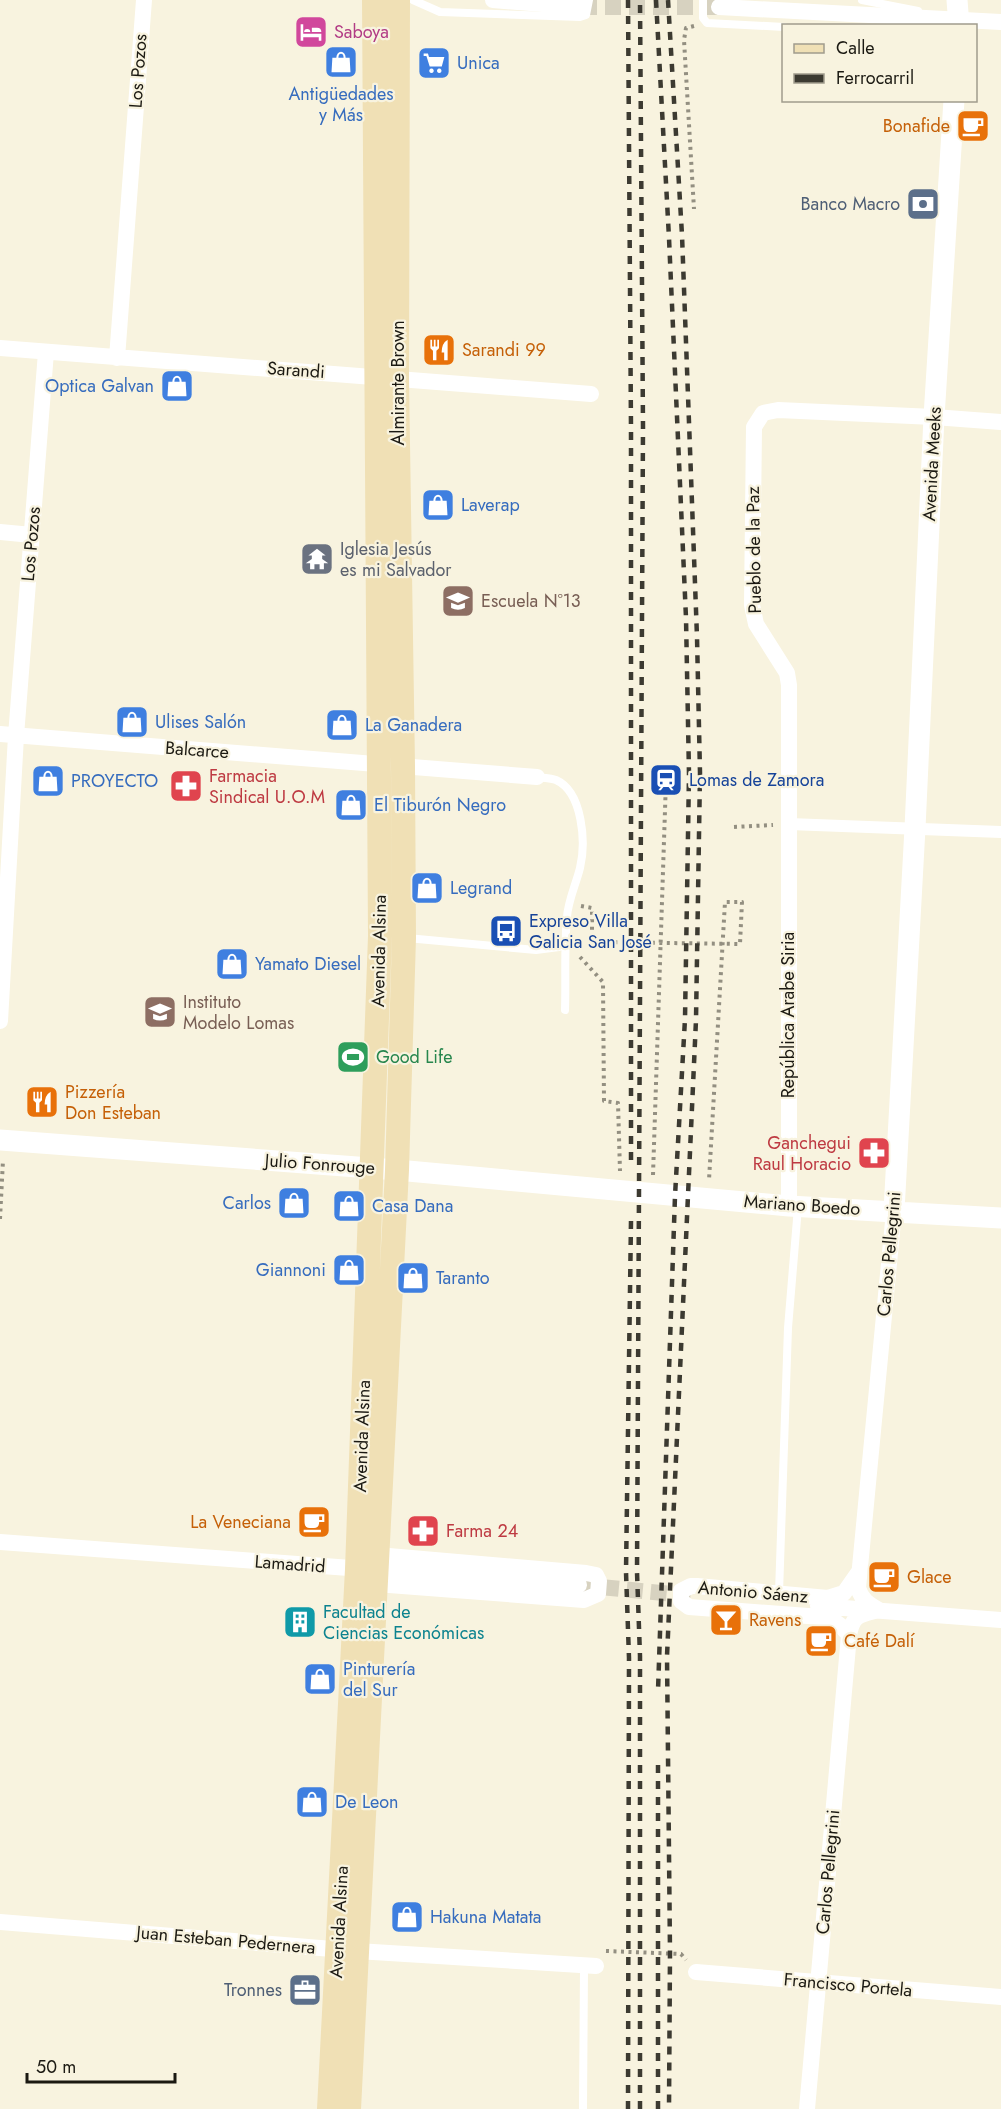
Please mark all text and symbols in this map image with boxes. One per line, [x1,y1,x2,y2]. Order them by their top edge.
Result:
hotel icon: Saboya [293,14,329,50]
place label: Saboya [334,19,389,45]
legend [782,24,977,102]
street label: Los Pozos [122,33,154,109]
text: Calle [836,35,875,61]
shop icon: Antigüedades y Más [323,44,359,80]
supermarket icon: Unica [416,45,452,81]
place label: Unica [457,50,500,76]
text: Ferrocarril [836,65,914,91]
place label: Antigüedades y Más [288,81,394,128]
cafe icon: Bonafide [955,108,991,144]
place label: Bonafide [883,113,950,139]
bank icon: Banco Macro [905,186,941,222]
place label: Banco Macro [800,191,900,217]
street label: Almirante Brown [385,320,411,446]
restaurant icon: Sarandi 99 [421,332,457,368]
place label: Sarandi 99 [462,337,546,363]
street label: Sarandi [266,355,326,385]
shop icon: Optica Galvan [159,368,195,404]
place label: Optica Galvan [45,373,154,399]
street label: Avenida Meeks [916,406,948,522]
street label: Pueblo de la Paz [740,485,768,614]
shop icon: Laverap [420,487,456,523]
place label: Laverap [461,492,520,518]
street label: Los Pozos [15,506,47,582]
place label: Iglesia Jesús es mi Salvador [340,536,452,583]
temple icon: Iglesia Jesús es mi Salvador [299,541,335,577]
school or university icon: Escuela Nº13 [440,583,476,619]
place label: Escuela Nº13 [481,588,581,614]
shop icon: Ulises Salón [114,704,150,740]
shop icon: La Ganadera [324,707,360,743]
place label: Ulises Salón [155,709,246,735]
place label: La Ganadera [365,712,462,738]
street label: Balcarce [164,735,230,765]
station icon: Lomas de Zamora [648,762,684,798]
shop icon: PROYECTO [30,763,66,799]
place label: Farmacia Sindical U.O.M [209,763,325,810]
place label: Lomas de Zamora [689,767,824,793]
place label: PROYECTO [71,768,158,794]
pharmacy icon: Farmacia Sindical U.O.M [168,768,204,804]
shop icon: El Tiburón Negro [333,787,369,823]
place label: El Tiburón Negro [374,792,506,818]
shop icon: Legrand [409,870,445,906]
place label: Legrand [450,875,512,901]
street label: Avenida Alsina [365,895,393,1007]
place label: Expreso Villa Galicia San José [529,908,652,955]
bus stop icon: Expreso Villa Galicia San José [488,913,524,949]
street label: República Arabe Siria [775,932,801,1098]
shop icon: Yamato Diesel [214,946,250,982]
place label: Yamato Diesel [255,951,361,977]
place label: Instituto Modelo Lomas [183,989,294,1036]
school or university icon: Instituto Modelo Lomas [142,994,178,1030]
sports icon: Good Life [335,1039,371,1075]
place label: Good Life [376,1044,452,1070]
place label: Pizzería Don Esteban [65,1079,161,1126]
restaurant icon: Pizzería Don Esteban [24,1084,60,1120]
place label: Ganchegui Raul Horacio [753,1130,851,1177]
pharmacy icon: Ganchegui Raul Horacio [856,1135,892,1171]
street label: Julio Fonrouge [262,1147,376,1181]
shop icon: Carlos [276,1185,312,1221]
shop icon: Casa Dana [331,1188,367,1224]
street label: Mariano Boedo [743,1188,861,1222]
place label: Carlos [223,1190,271,1216]
street label: Carlos Pellegrini [871,1191,907,1317]
place label: Casa Dana [372,1193,453,1219]
shop icon: Giannoni [331,1252,367,1288]
place label: Giannoni [256,1257,326,1283]
shop icon: Taranto [395,1260,431,1296]
place label: Taranto [436,1265,490,1291]
street label: Avenida Alsina [347,1379,377,1493]
cafe icon: La Veneciana [296,1504,332,1540]
place label: La Veneciana [190,1509,291,1535]
pharmacy icon: Farma 24 [405,1513,441,1549]
place label: Farma 24 [446,1518,518,1544]
street label: Lamadrid [254,1549,326,1579]
cafe icon: Glace [866,1559,902,1595]
place label: Glace [907,1564,952,1590]
street label: Antonio Sáenz [697,1574,810,1610]
place label: Facultad de Ciencias Económicas [323,1599,484,1646]
bar icon: Ravens [708,1602,744,1638]
building icon: Facultad de Ciencias Económicas [282,1604,318,1640]
place label: Ravens [749,1607,801,1633]
cafe icon: Café Dalí [803,1623,839,1659]
place label: Café Dalí [844,1628,916,1654]
place label: Pinturería del Sur [343,1656,415,1703]
shop icon: Pinturería del Sur [302,1661,338,1697]
shop icon: De Leon [294,1784,330,1820]
place label: De Leon [335,1789,399,1815]
street label: Carlos Pellegrini [810,1809,846,1935]
street label: Avenida Alsina [323,1865,355,1979]
shop icon: Hakuna Matata [389,1899,425,1935]
place label: Hakuna Matata [430,1904,541,1930]
street label: Juan Esteban Pedernera [133,1919,317,1961]
street label: Francisco Portela [783,1966,913,2004]
office icon: Tronnes [287,1972,323,2008]
place label: Tronnes [224,1977,282,2003]
scale bar [27,2046,176,2084]
text: 50 m [36,2054,76,2080]

